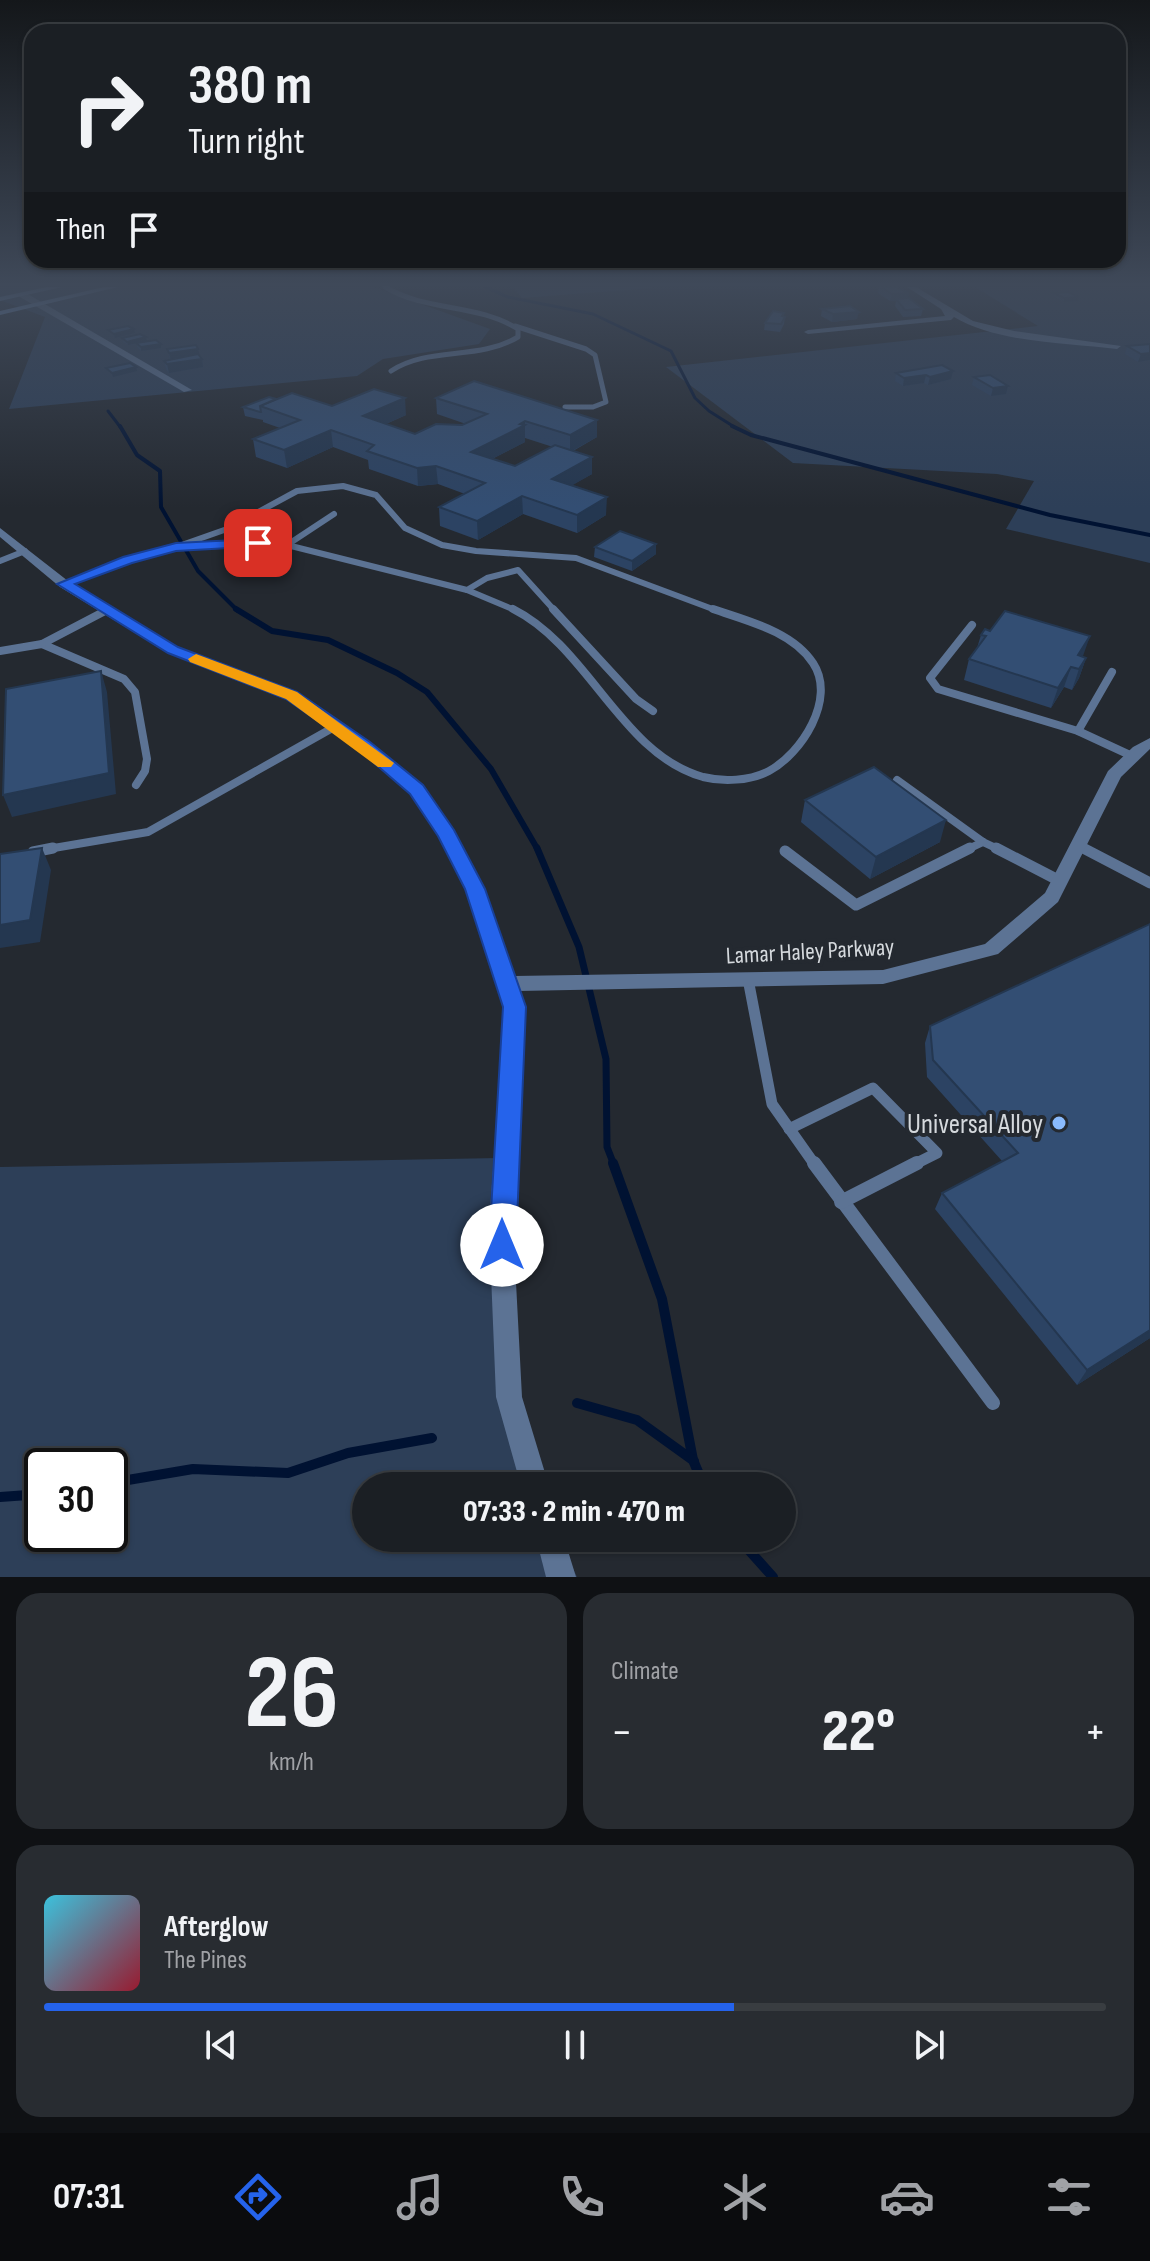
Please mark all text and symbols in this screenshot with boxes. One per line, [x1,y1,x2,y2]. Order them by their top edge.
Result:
text: 380 m [188,53,312,120]
icon: right [56,56,160,160]
text: Turn right [188,121,305,164]
icon: arrive [122,208,166,252]
text: Then [56,212,106,248]
pin [224,509,292,577]
icon: arrive [236,521,280,565]
street label: Lamar Haley Parkway [725,933,895,970]
place label: Universal Alloy [907,1108,1043,1141]
marker: Universal Alloy [1050,1114,1068,1132]
position arrow [460,1203,544,1287]
speed limit sign: 30 [24,1448,128,1552]
text: 07:33 · 2 min · 470 m [463,1494,685,1530]
text: 26 [244,1632,339,1757]
text: Climate [611,1656,679,1687]
text: 22° [822,1696,895,1768]
text: − [611,1706,633,1759]
text: + [1084,1706,1106,1759]
text: km/h [269,1747,314,1778]
text: Afterglow [164,1909,269,1945]
text: The Pines [164,1945,247,1976]
icon: previous [199,2023,243,2067]
icon: pause [553,2023,597,2067]
icon: next [907,2023,951,2067]
icon: directions [230,2169,286,2225]
icon: music [392,2169,448,2225]
icon: phone [554,2169,610,2225]
icon: climate [717,2169,773,2225]
icon: car [879,2169,935,2225]
icon: filters [1041,2169,1097,2225]
text: 07:31 [53,2176,124,2219]

